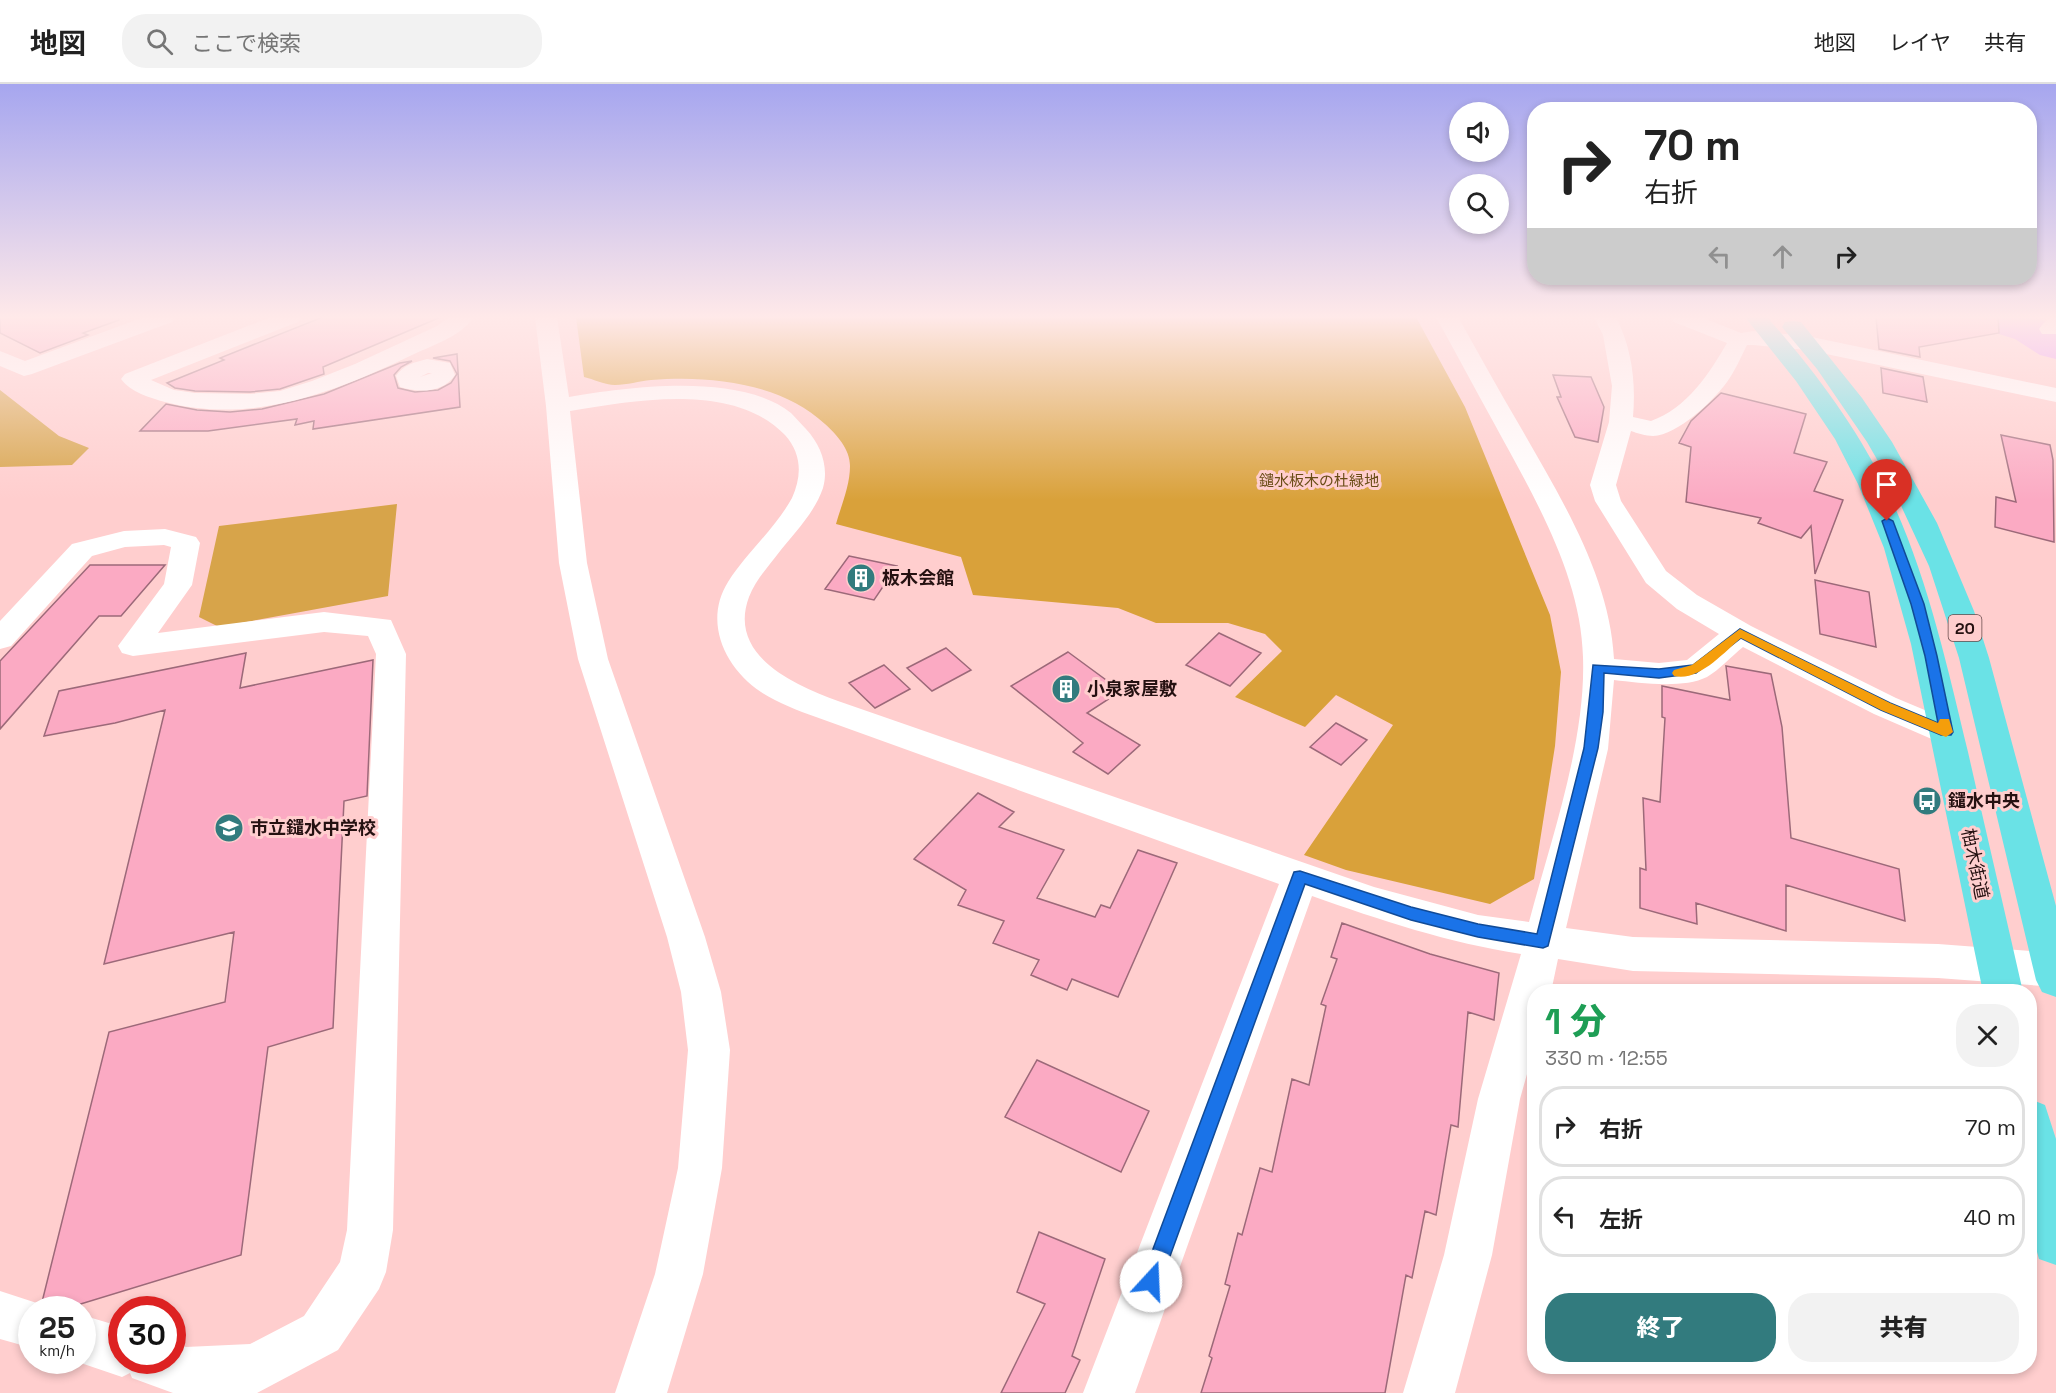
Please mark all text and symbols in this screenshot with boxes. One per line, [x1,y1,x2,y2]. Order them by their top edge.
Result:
search box [122,14,542,68]
text: 地図 [30,25,86,61]
icon: search [143,25,176,58]
text: ここで検索 [191,29,301,57]
text: 地図 [1814,29,1856,56]
text: レイヤ [1889,29,1951,56]
text: 共有 [1984,29,2026,56]
map controls [1449,102,1509,234]
button: sound [1449,102,1509,162]
text: 70 m [1644,119,1741,172]
icon: right [1545,126,1623,204]
button: search [1449,174,1509,234]
text: 右折 [1644,175,1698,210]
icon: left [1703,240,1736,273]
icon: ahead [1766,240,1799,273]
icon: right [1829,240,1862,273]
pin [1861,459,1912,521]
icon: arrive [1870,468,1903,501]
park label: 鑓水板木の杜緑地 [1259,471,1379,490]
building icon: 板木会館 [845,562,877,594]
place label: 板木会館 [882,566,954,589]
road number: 20 [1948,615,1982,641]
building icon: 小泉家屋敷 [1050,673,1082,705]
place label: 小泉家屋敷 [1087,677,1177,700]
bus stop icon: 鑓水中央 [1911,785,1943,817]
place label: 鑓水中央 [1948,789,2020,812]
school or university icon: 市立鑓水中学校 [213,812,245,844]
place label: 市立鑓水中学校 [250,816,376,839]
street label: 柚木街道 [1957,826,1994,902]
text: 1 分 [1545,999,1606,1045]
button: close [1956,1004,2019,1067]
text: 330 m · 12:55 [1545,1045,1668,1071]
icon: right [1548,1110,1581,1143]
text: 70 m [1965,1113,2016,1141]
text: 右折 [1599,1115,1643,1143]
icon: left [1548,1200,1581,1233]
text: 40 m [1964,1203,2016,1231]
text: 左折 [1599,1205,1643,1233]
position arrow [1119,1249,1183,1313]
button: 終了 [1545,1293,1776,1362]
button: 共有 [1788,1293,2019,1362]
speed limit sign: 30 [108,1296,186,1374]
text: 25 [39,1308,75,1347]
text: km/h [39,1341,75,1360]

